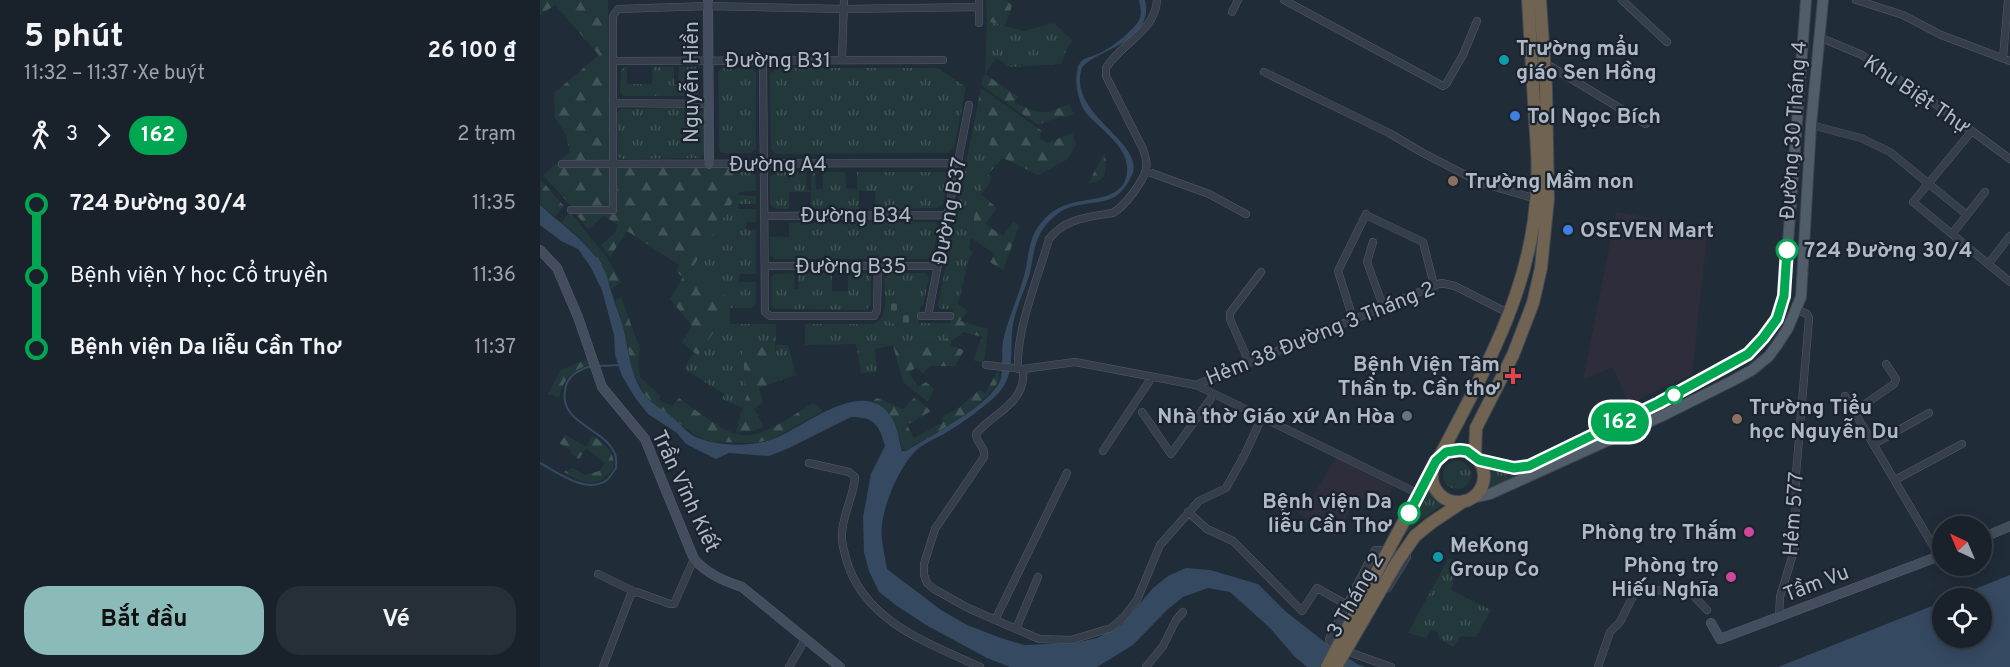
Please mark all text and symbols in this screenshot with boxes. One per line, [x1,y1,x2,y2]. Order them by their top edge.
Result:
text: 5 phút [24,17,124,59]
street label: Nguyễn Hiền [678,21,706,143]
place label: Trường mẩu giáo Sen Hồng [1516,34,1657,87]
text: 26 100 ₫ [428,38,516,65]
street label: Đường 30 Tháng 4 [1775,40,1814,220]
street label: Đường B31 [725,48,831,75]
street label: Khu Biệt Thự [1858,50,1975,141]
marker: Trường mẩu giáo Sen Hồng [1497,53,1511,67]
text: 11:32 – 11:37 · Xe buýt [24,61,205,87]
place label: Tol Ngọc Bích [1527,104,1661,131]
marker: Tol Ngọc Bích [1508,109,1522,123]
icon: walk [24,119,57,152]
icon: forward [87,119,120,152]
text: 3 [66,122,78,148]
text: 162 [141,122,175,149]
text: 2 trạm [457,122,516,148]
street label: Đường A4 [729,152,827,179]
street label: Đường B37 [927,155,974,267]
place label: Trường Mầm non [1465,169,1634,196]
marker: Trường Mầm non [1446,174,1460,188]
text: 724 Đường 30/4 [70,191,247,218]
text: 11:35 [472,191,516,217]
street label: Đường B34 [800,203,912,230]
place label: OSEVEN Mart [1580,218,1714,245]
marker: OSEVEN Mart [1561,223,1575,237]
place label: 724 Đường 30/4 [1804,238,1973,265]
marker: 724 Đường 30/4 [1776,239,1798,261]
street label: Đường B35 [795,254,907,281]
text: Bệnh viện Y học Cổ truyền [70,263,328,290]
text: 11:36 [473,263,516,289]
street label: Hẻm 38 Đường 3 Tháng 2 [1202,276,1439,393]
text: Bệnh viện Da liễu Cần Thơ [70,335,342,362]
text: 11:37 [474,335,516,361]
place label: Bệnh Viện Tâm Thần tp. Cần thơ [1338,352,1500,403]
marker: Bệnh Viện Tâm Thần tp. Cần thơ [1504,367,1522,385]
unlabelled marker [1665,386,1683,404]
place label: Trường Tiểu học Nguyễn Du [1749,393,1899,446]
line badge: 162 [1586,402,1654,442]
place label: Nhà thờ Giáo xứ An Hòa [1157,404,1395,431]
marker: Nhà thờ Giáo xứ An Hòa [1400,409,1414,423]
text: 162 [1603,409,1637,436]
marker: Trường Tiểu học Nguyễn Du [1730,412,1744,426]
street label: Trần Vĩnh Kiết [645,426,725,557]
street label: Hẻm 577 [1778,471,1811,557]
place label: Bệnh viện Da liễu Cần Thơ [1262,489,1392,540]
marker: Bệnh viện Da liễu Cần Thơ [1398,502,1420,524]
north arrow [1932,516,1992,576]
map controls [1932,516,1992,648]
place label: Phòng trọ Thắm [1581,519,1737,547]
marker: Phòng trọ Thắm [1742,525,1756,539]
place label: MeKong Group Co [1450,533,1540,584]
street label: 3 Tháng 2 [1321,548,1391,643]
marker: MeKong Group Co [1431,550,1445,564]
place label: Phòng trọ Hiếu Nghĩa [1611,553,1719,604]
street label: Tầm Vu [1780,560,1853,609]
marker: Phòng trọ Hiếu Nghĩa [1724,570,1738,584]
button: Bắt đầu [24,586,264,655]
button: Vé [276,586,516,655]
button: locate [1932,588,1992,648]

